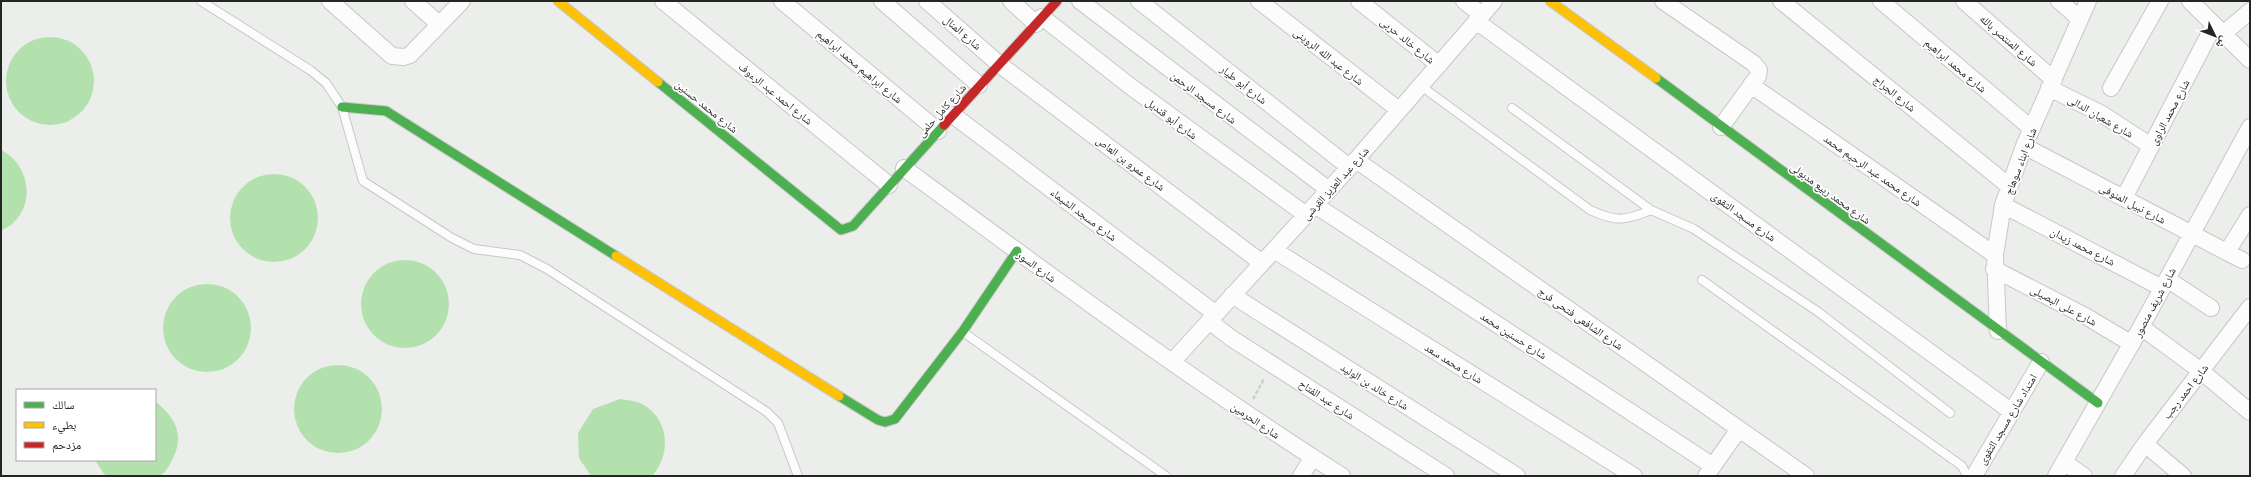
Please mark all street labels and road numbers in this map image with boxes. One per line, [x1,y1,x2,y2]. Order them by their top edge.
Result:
street label: شارع المنال [941,12,985,53]
street label: شارع المنتصر بالله [1977,12,2040,69]
street label: شارع خالد حربى [1378,14,1438,67]
street label: شارع عبد الله الروينى [1291,25,1366,88]
street label: شارع ابراهيم محمد ابراهيم [813,27,905,107]
street label: شارع محمد ابراهيم [1921,35,1990,96]
street label: شارع احمد عبد الرءوف [736,59,816,128]
street label: شارع أبو طيار [1217,61,1270,107]
street label: شارع مسجد الرحمن [1168,68,1239,127]
street label: شارع الجراج [1871,72,1919,115]
street label: شارع محمد حسنين [673,77,741,136]
street label: شارع محمد الراوى [2146,77,2193,148]
street label: شارع كامل حلمى [914,81,969,140]
street label: شارع شعبان الدالى [2065,92,2136,141]
street label: شارع أبو قنديل [1143,95,1200,142]
street label: شارع ابناء سوهاج [2001,126,2040,197]
street label: شارع محمد عبد الرحيم محمد [1821,131,1924,210]
street label: شارع عمرو بن العاص [1093,133,1168,194]
street label: شارع عبد العزيز القرشى [1299,144,1372,223]
street label: شارع محمد ربيع مدبولى [1788,160,1874,227]
street label: شارع نبيل المنوفى [2097,180,2168,227]
street label: شارع مسجد الشيماء [1048,185,1120,244]
street label: شارع مسجد التقوى [1709,188,1779,245]
street label: شارع محمد زيدان [2048,224,2117,269]
street label: شارع السور [1013,247,1059,285]
street label: شارع شريف منصور [2130,265,2179,340]
street label: شارع على البصيلى [2028,282,2099,329]
street label: شارع الشافعى فتحى فرج [1536,284,1626,353]
street label: شارع حسنين محمد [1478,309,1550,362]
street label: شارع محمد سعد [1422,340,1485,387]
street label: شارع خالد بن الوليد [1338,360,1411,413]
street label: شارع احمد رجب [2160,361,2211,422]
street label: امتداد شارع مسجد التقوى [1975,371,2040,467]
street label: شارع عبد الفتاح [1296,376,1357,423]
street label: شارع الحرمين [1229,399,1283,442]

